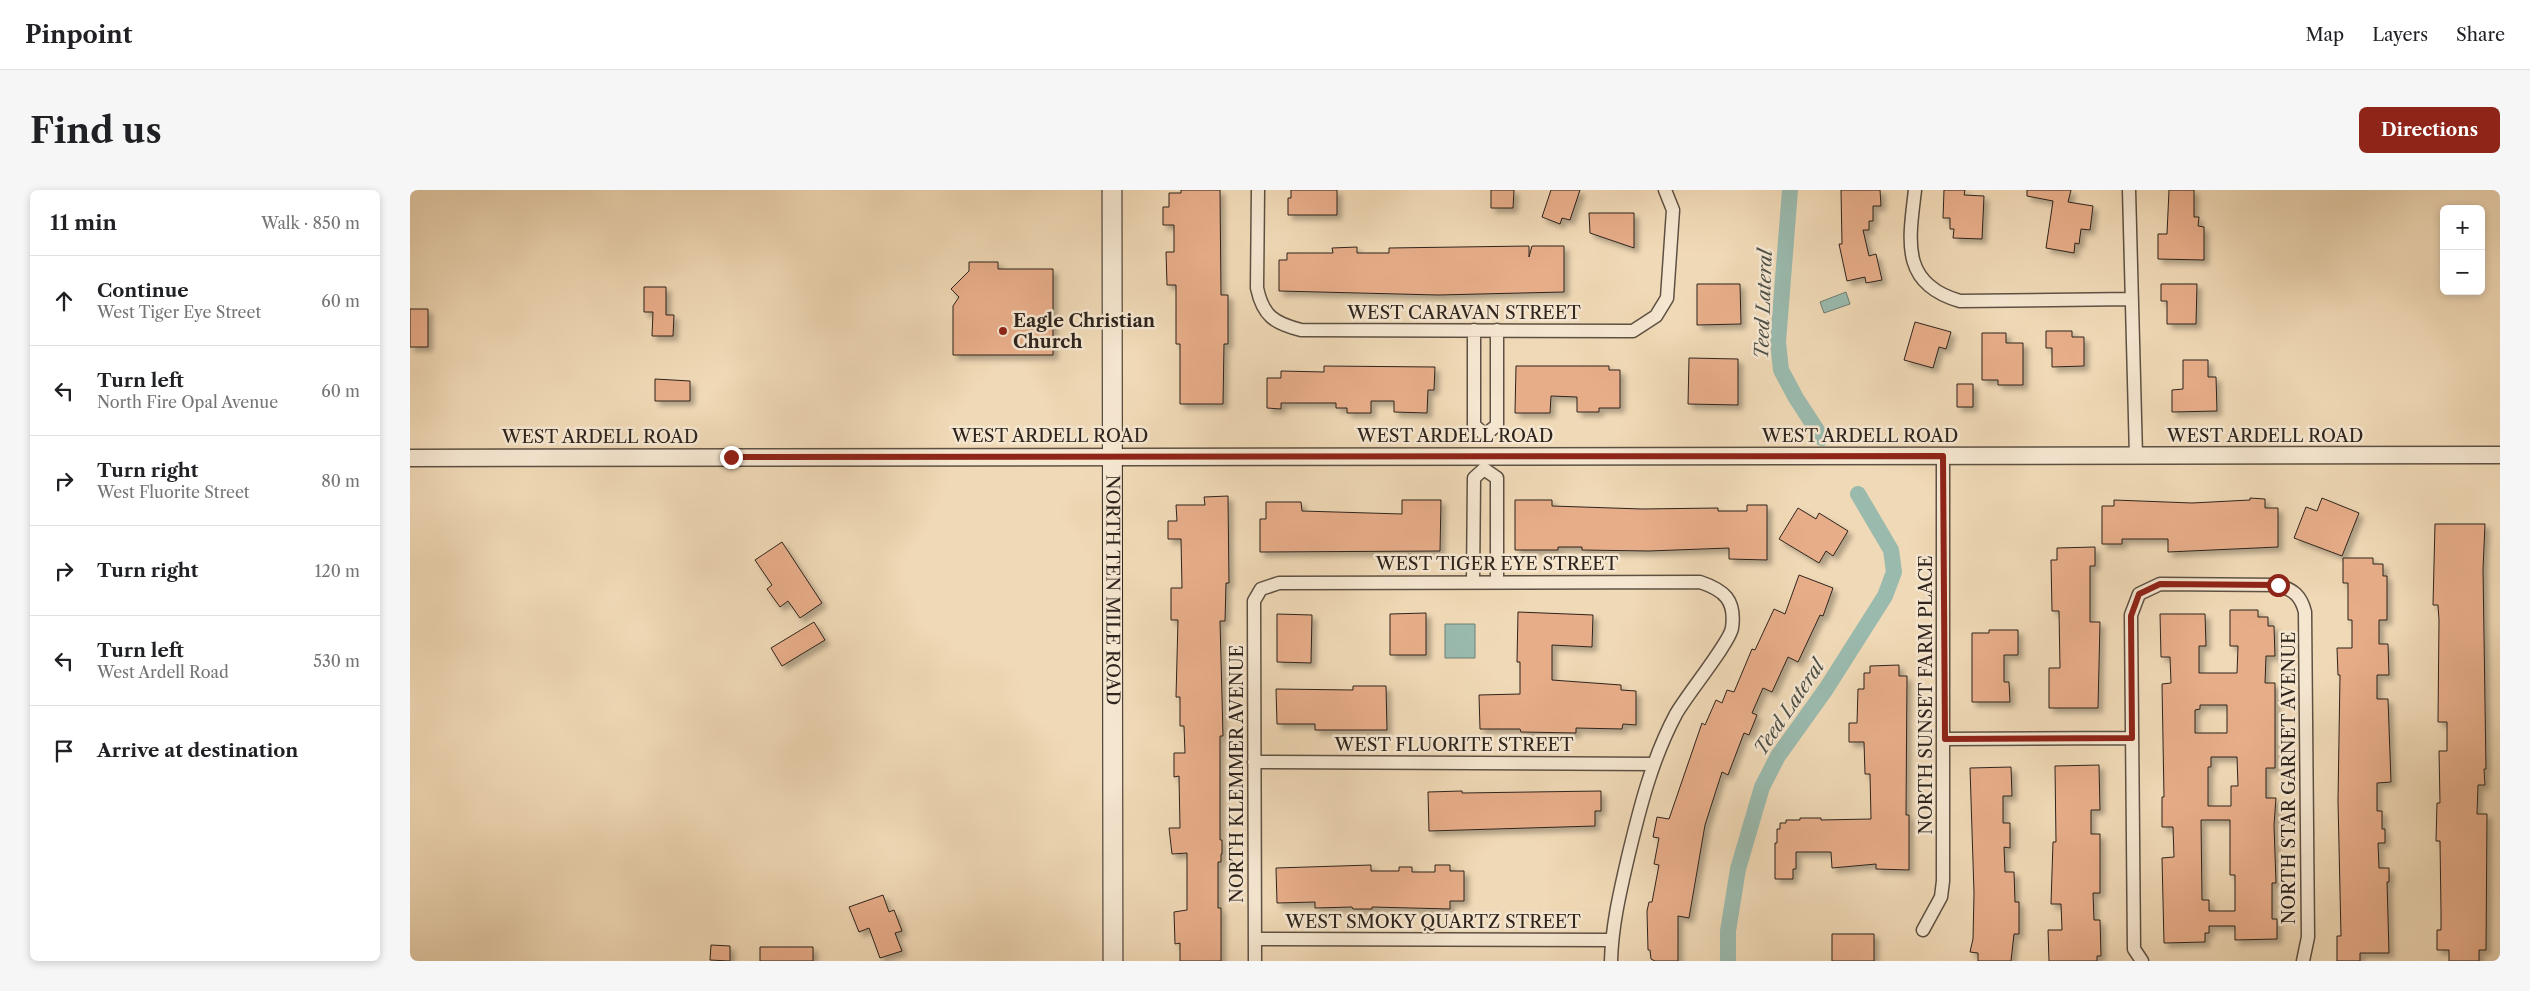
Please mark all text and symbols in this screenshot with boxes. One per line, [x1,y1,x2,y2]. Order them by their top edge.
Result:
text: Pinpoint [25,20,132,49]
text: Map [2306,24,2344,46]
text: Layers [2372,24,2428,46]
text: Share [2456,24,2505,46]
button: Directions [2359,107,2500,153]
text: Find us [30,109,162,152]
map controls [2440,205,2485,295]
button: + [2440,205,2485,250]
text: 11 min [50,210,117,235]
text: Walk · 850 m [261,213,360,233]
water label: Teed Lateral [1750,247,1777,359]
button: − [2440,250,2485,295]
text: Continue [97,279,189,302]
icon: ahead [50,287,78,315]
text: 60 m [321,291,360,311]
text: West Tiger Eye Street [97,302,261,322]
street label: WEST CARAVAN STREET [1346,302,1581,324]
place label: Eagle Christian Church [1013,310,1156,353]
marker: Eagle Christian Church [997,325,1009,337]
text: Turn left [97,369,184,392]
icon: left [50,377,78,405]
text: 60 m [321,381,360,401]
text: North Fire Opal Avenue [97,392,278,412]
street label: WEST ARDELL ROAD [951,425,1148,447]
street label: WEST ARDELL ROAD [1356,425,1553,447]
street label: WEST ARDELL ROAD [1761,425,1958,447]
street label: WEST ARDELL ROAD [2166,425,2363,447]
street label: WEST ARDELL ROAD [501,426,698,448]
route end [720,446,743,469]
text: Turn right [97,459,198,482]
icon: right [50,467,78,495]
text: 80 m [321,471,360,491]
street label: NORTH TEN MILE ROAD [1101,475,1124,705]
text: West Fluorite Street [97,482,250,502]
street label: WEST TIGER EYE STREET [1375,553,1619,575]
street label: NORTH SUNSET FARM PLACE [1915,555,1937,835]
icon: right [50,557,78,585]
text: Turn right [97,559,198,582]
text: 120 m [315,561,360,581]
route start [2267,574,2290,597]
street label: NORTH STAR GARNET AVENUE [2278,631,2300,925]
text: Turn left [97,639,184,662]
street label: NORTH KLEMMER AVENUE [1226,645,1248,903]
icon: left [50,647,78,675]
text: 530 m [313,651,360,671]
water label: Teed Lateral [1749,654,1831,759]
text: West Ardell Road [97,662,229,682]
street label: WEST FLUORITE STREET [1334,734,1574,756]
icon: arrive [50,737,78,765]
text: Arrive at destination [97,739,298,762]
street label: WEST SMOKY QUARTZ STREET [1284,911,1581,933]

